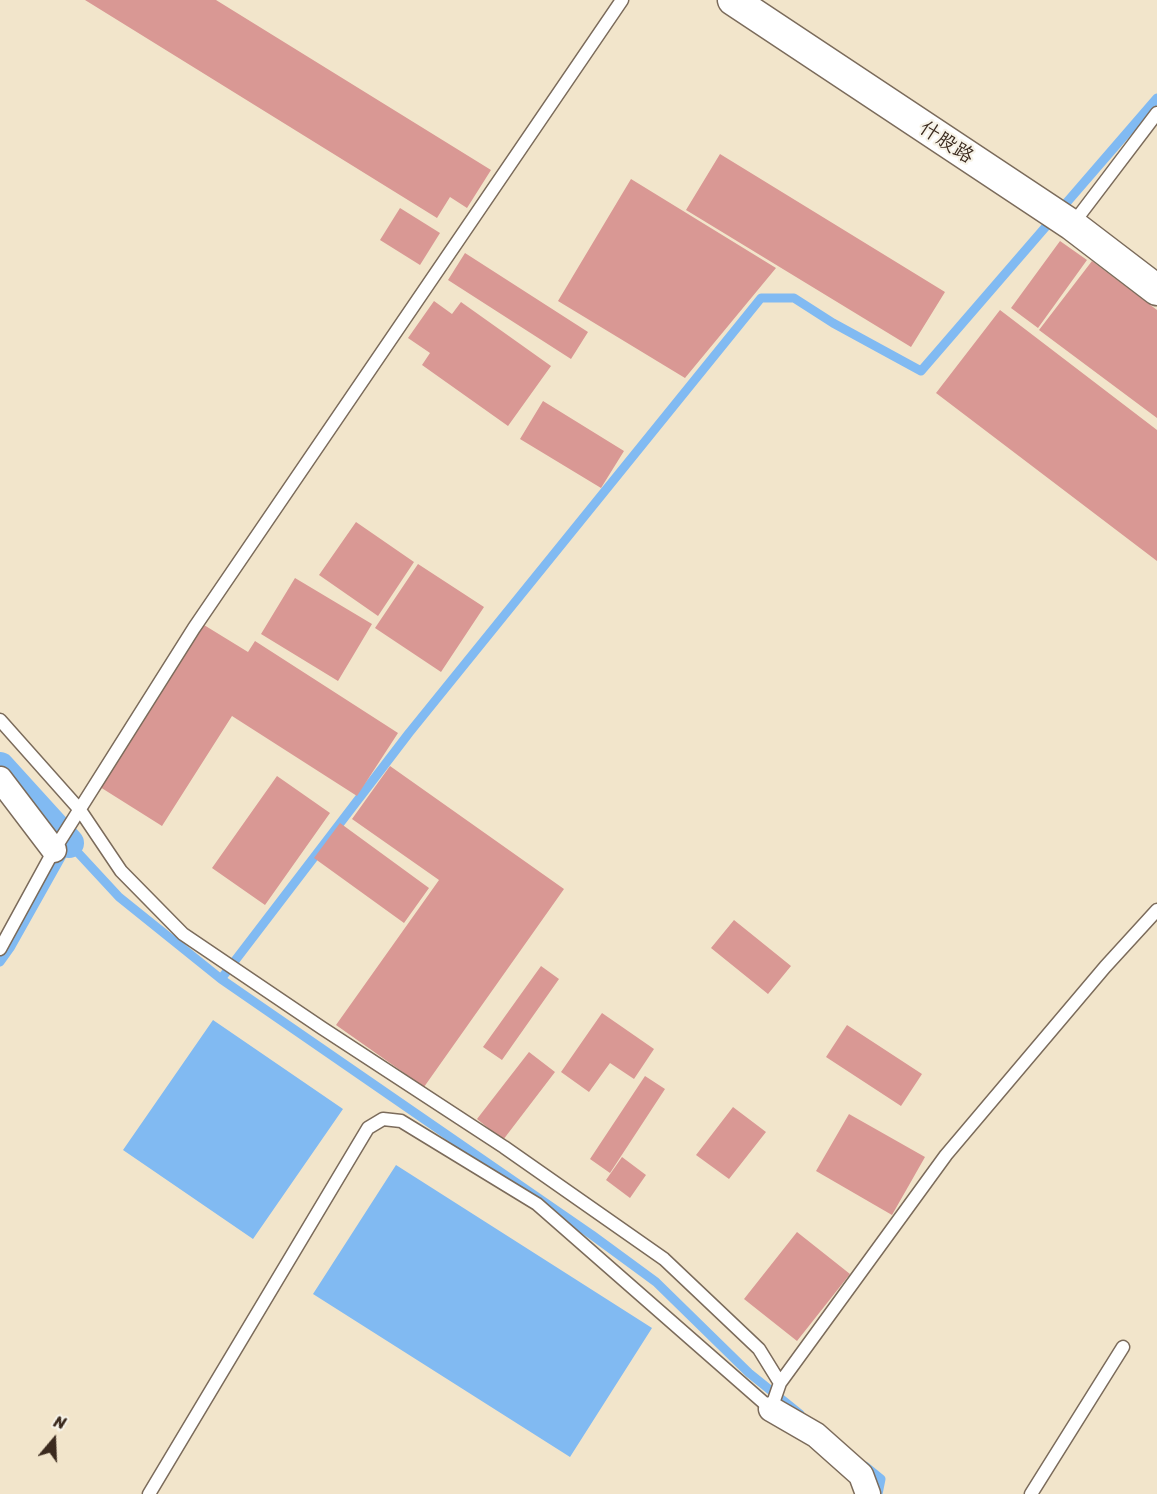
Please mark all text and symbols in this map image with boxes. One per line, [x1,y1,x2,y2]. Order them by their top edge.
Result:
street label: 什股路 [914,117,978,169]
text: N [50,1407,70,1438]
north arrow [24,1410,84,1470]

